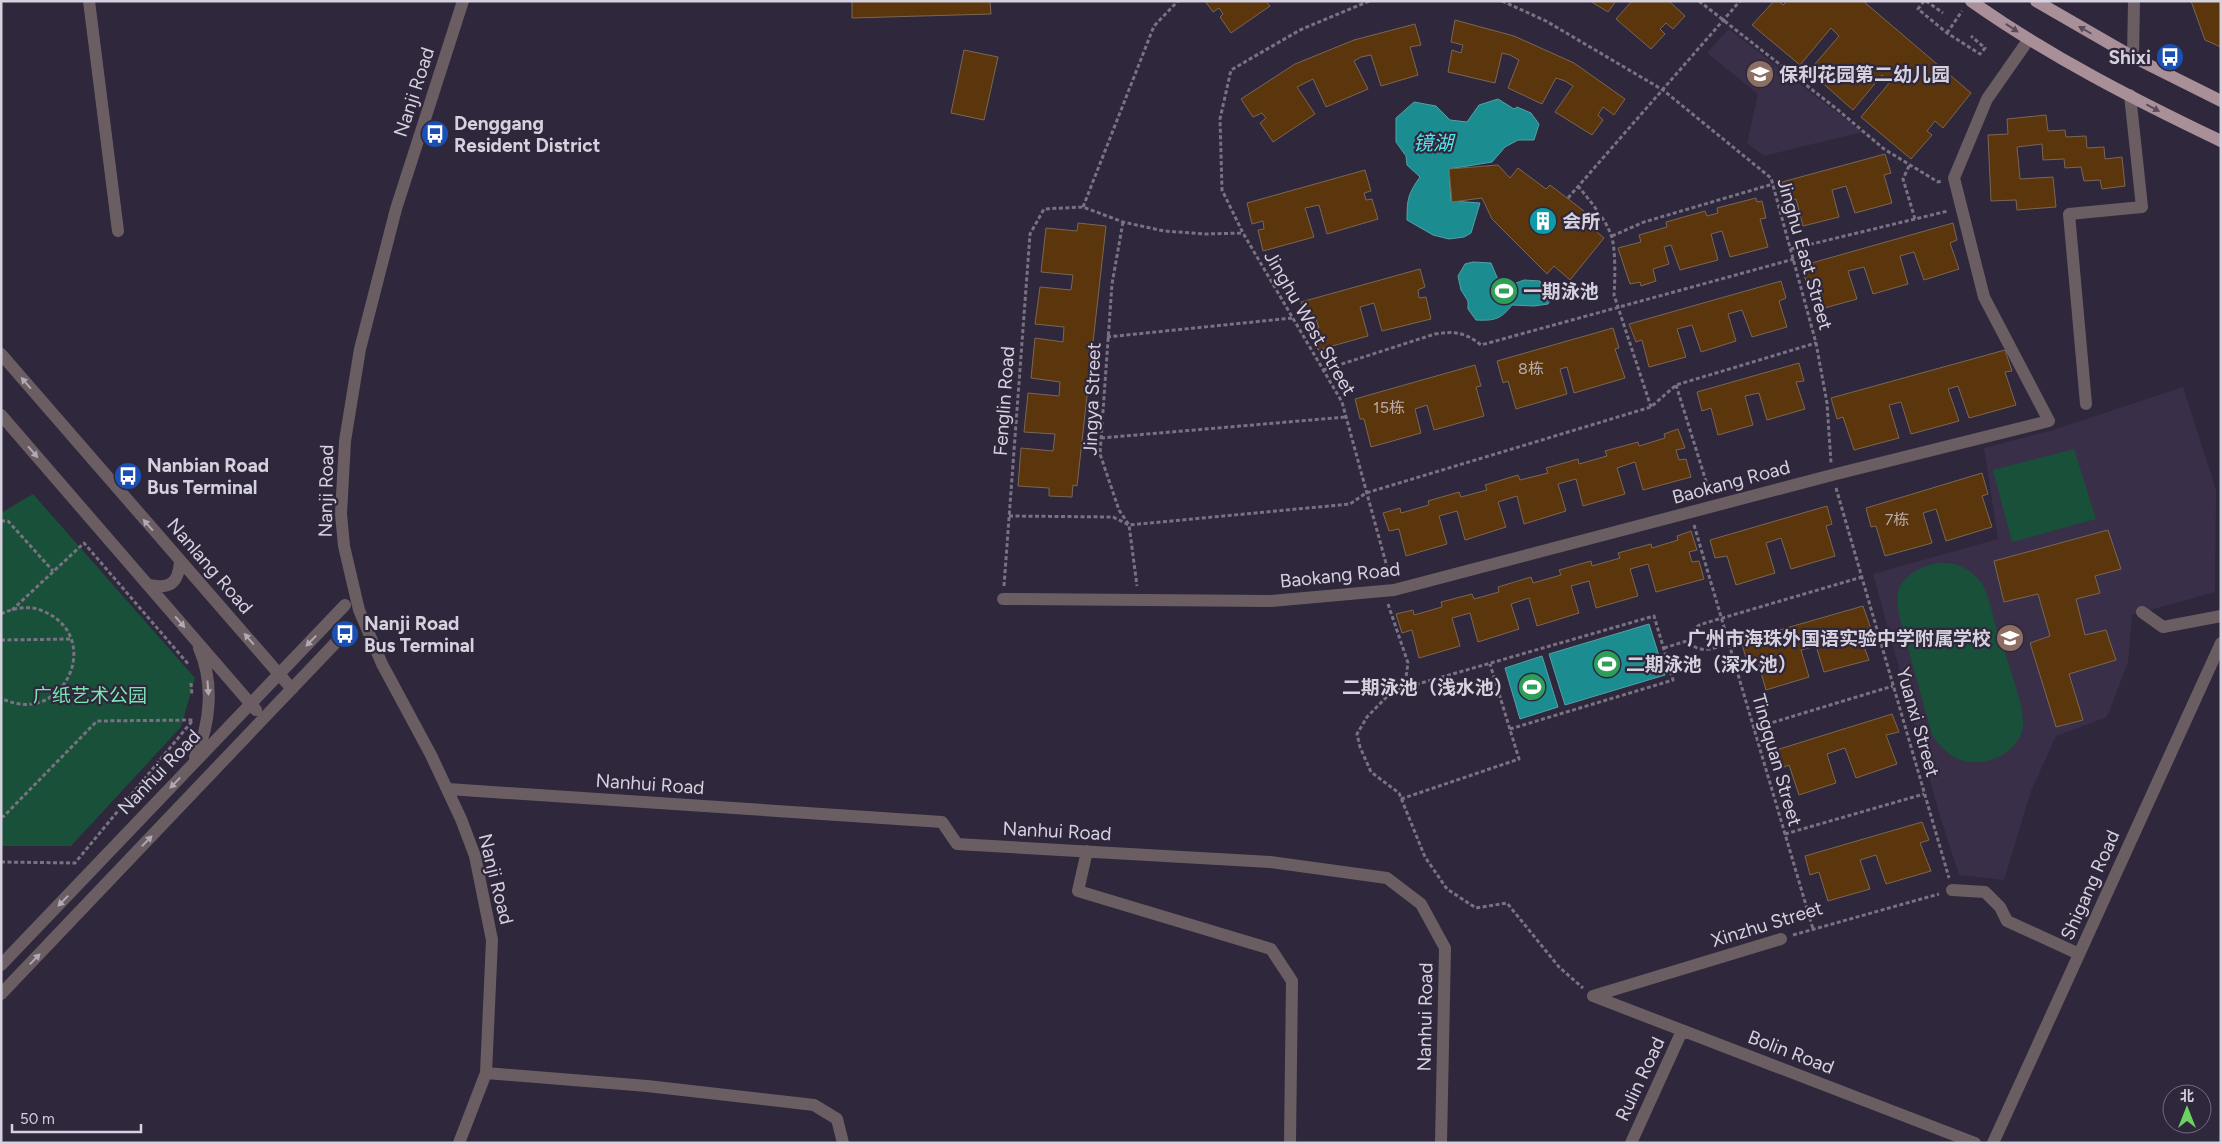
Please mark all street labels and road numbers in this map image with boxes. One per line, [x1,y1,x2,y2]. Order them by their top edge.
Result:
street label: Nanji Road [389,44,439,140]
street label: Jinghu East Street [1772,176,1838,332]
street label: Jinghu West Street [1259,246,1361,400]
street label: Jingya Street [1079,342,1105,456]
street label: Fenglin Road [989,345,1019,457]
street label: Nanji Road [314,444,338,538]
street label: Baokang Road [1669,455,1793,509]
street label: Nanlang Road [162,514,258,618]
street label: Baokang Road [1279,557,1401,593]
street label: Yuanxi Street [1891,664,1945,780]
street label: Tingquan Street [1747,691,1807,829]
street label: Nanhui Road [113,725,205,819]
street label: Nanhui Road [595,769,705,799]
street label: Nanhui Road [1002,817,1112,845]
street label: Shigang Road [2056,827,2124,943]
street label: Nanji Road [474,831,518,927]
street label: Xinzhu Street [1709,896,1825,952]
street label: Nanhui Road [1413,962,1437,1072]
street label: Bolin Road [1745,1025,1837,1079]
street label: Rulin Road [1611,1033,1669,1125]

